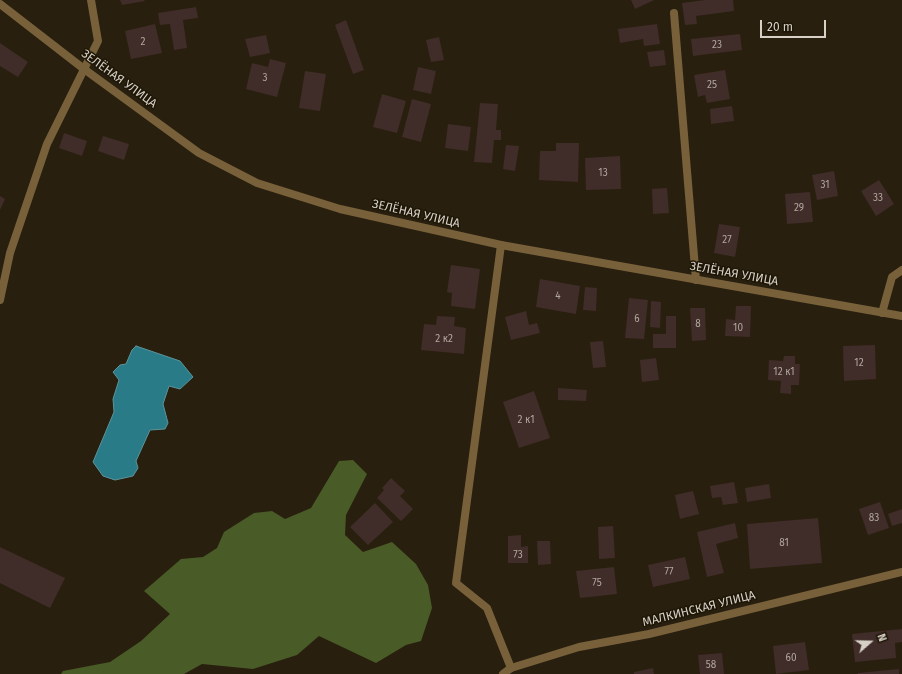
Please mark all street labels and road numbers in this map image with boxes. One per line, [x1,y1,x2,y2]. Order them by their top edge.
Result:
street label: ЗЕЛЁНАЯ УЛИЦА [79,47,159,111]
street label: ЗЕЛЁНАЯ УЛИЦА [371,197,461,231]
street label: ЗЕЛЁНАЯ УЛИЦА [689,259,779,289]
street label: МАЛКИНСКАЯ УЛИЦА [641,588,757,630]

